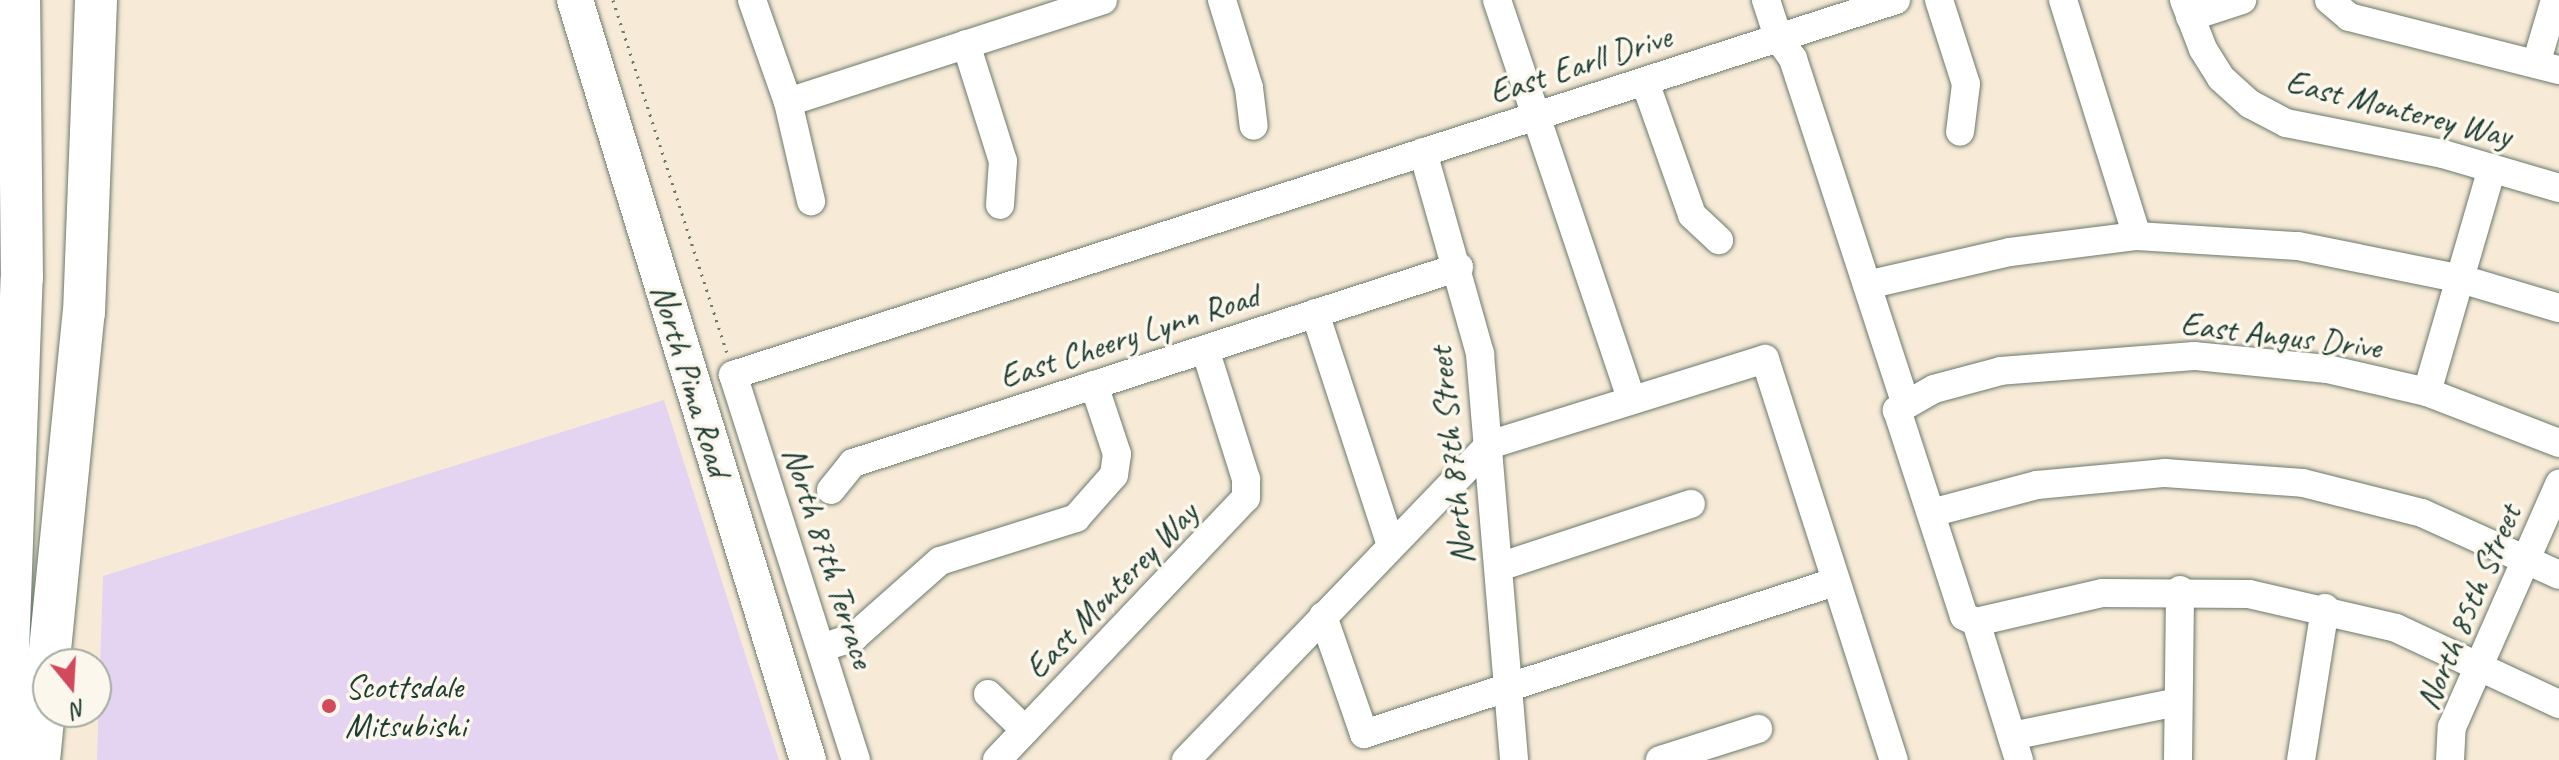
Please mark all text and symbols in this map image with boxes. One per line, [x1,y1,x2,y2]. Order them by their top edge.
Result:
street label: East Earll Drive [1483,15,1677,113]
street label: East Monterey Way [2282,60,2516,156]
street label: East Cheery Lynn Road [994,275,1264,397]
street label: North Pima Road [642,278,740,482]
street label: East Angus Drive [2179,302,2383,368]
street label: North 87th Street [1419,345,1483,567]
street label: North 87th Terrace [774,441,884,673]
street label: East Monterey Way [1016,493,1206,687]
street label: North 85th Street [2406,498,2530,716]
north arrow [32,648,112,728]
place label: Scottsdale Mitsubishi [345,666,466,746]
text: N [68,694,90,724]
marker: Scottsdale Mitsubishi [320,697,338,715]

